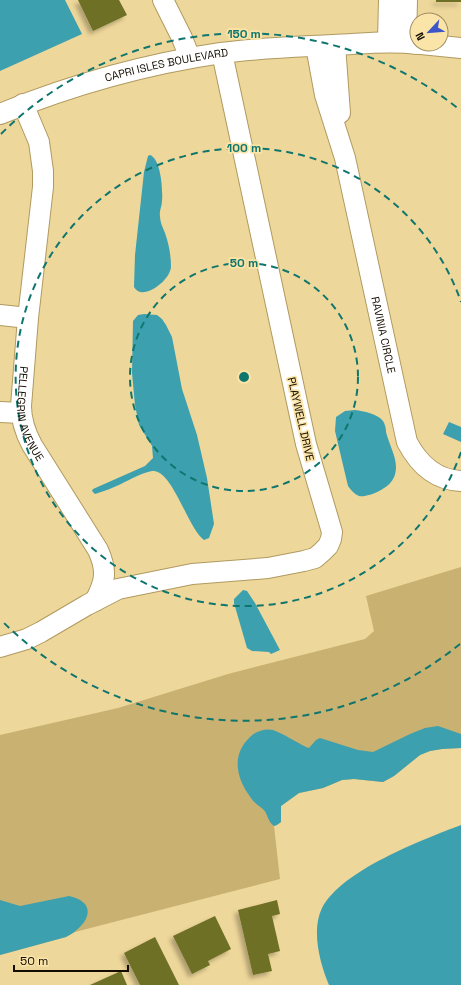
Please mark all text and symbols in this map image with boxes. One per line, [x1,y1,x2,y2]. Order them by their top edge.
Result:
north arrow [409,12,449,52]
text: 150 m [227,26,261,42]
text: N [412,30,428,43]
street label: CAPRI ISLES BOULEVARD [103,45,229,85]
text: 100 m [227,140,261,156]
text: 50 m [230,255,258,271]
street label: RAVINIA CIRCLE [368,295,399,375]
street label: PELLEGRIN AVENUE [14,366,47,464]
centre of rings [237,370,251,384]
street label: PLAYWELL DRIVE [285,376,317,462]
scale bar [14,947,128,973]
text: 50 m [20,953,48,969]

